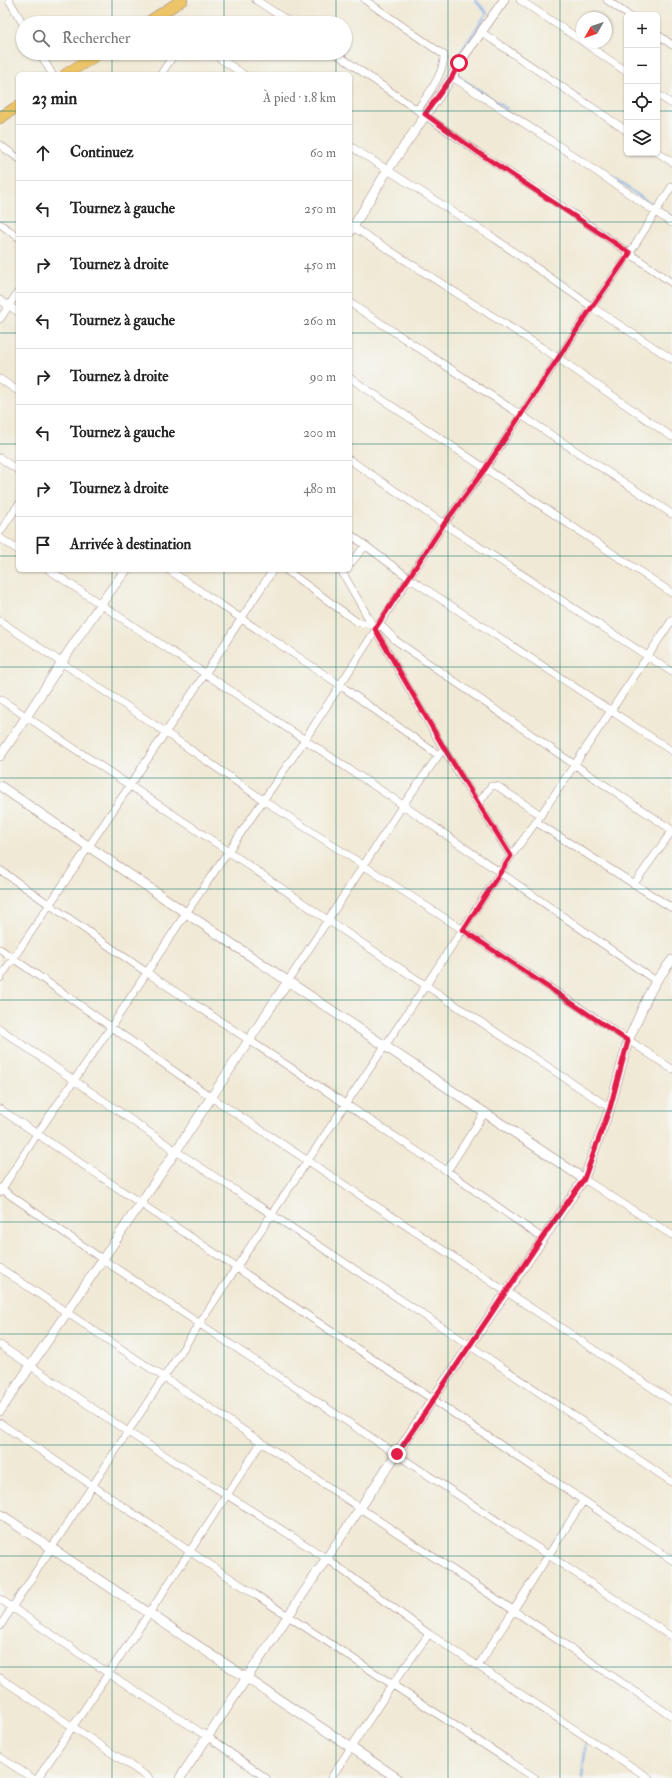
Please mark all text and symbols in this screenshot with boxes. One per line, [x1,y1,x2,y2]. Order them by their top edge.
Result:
north arrow [576,12,612,48]
map controls [624,12,660,156]
button: + [624,12,660,48]
search box [16,16,352,60]
icon: search [30,27,52,49]
text: Rechercher [62,29,130,48]
button: − [624,48,660,84]
route start [450,54,468,72]
button: locate [624,84,660,120]
text: 23 min [32,88,77,109]
text: À pied · 1.8 km [263,90,336,106]
button: layers [624,120,660,156]
icon: ahead [32,142,54,164]
text: Continuez [70,143,134,162]
text: 60 m [310,145,336,161]
icon: left [32,198,54,220]
text: Tournez à gauche [70,199,175,218]
text: 250 m [304,201,336,217]
icon: right [32,254,54,276]
text: Tournez à droite [70,255,169,274]
text: 450 m [304,257,336,273]
icon: left [32,310,54,332]
text: Tournez à gauche [70,311,175,330]
text: 260 m [303,313,336,329]
icon: right [32,366,54,388]
text: Tournez à droite [70,367,169,386]
text: 90 m [310,369,336,385]
icon: left [32,422,54,444]
text: Tournez à gauche [70,423,175,442]
text: 200 m [303,425,336,441]
icon: right [32,478,54,500]
text: Tournez à droite [70,479,169,498]
text: 480 m [303,481,336,497]
icon: arrive [32,534,54,556]
text: Arrivée à destination [70,535,191,554]
route end [388,1445,406,1463]

